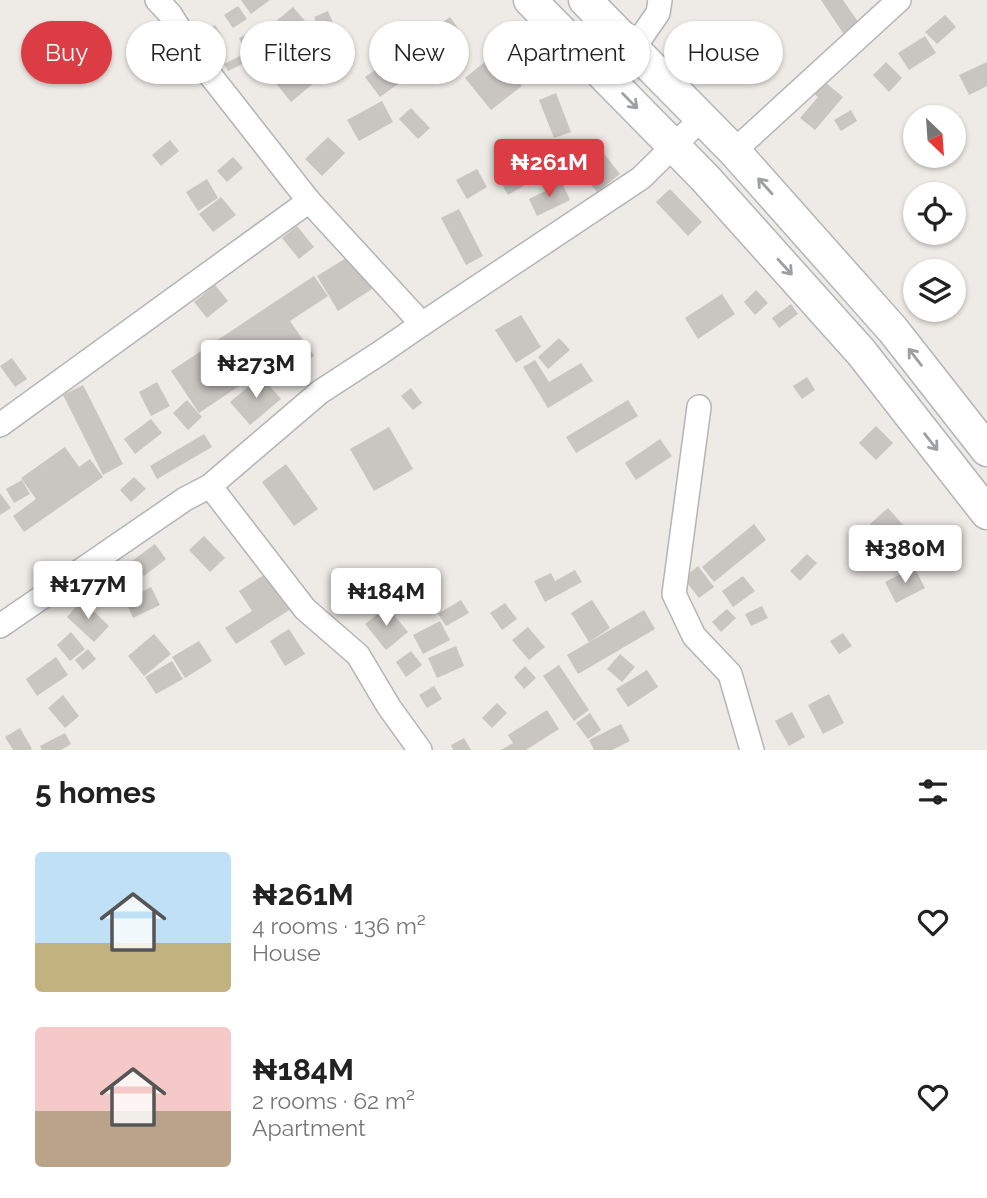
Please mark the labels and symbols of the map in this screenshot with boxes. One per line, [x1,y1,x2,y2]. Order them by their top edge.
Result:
one-way arrow [621,92,638,109]
north arrow [903,105,966,168]
pin: ₦261M [500,140,598,199]
one-way arrow [757,177,773,195]
one-way arrow [777,258,793,276]
pin: ₦273M [207,340,305,400]
one-way arrow [907,349,922,367]
one-way arrow [923,432,938,450]
pin: ₦380M [856,526,954,585]
pin: ₦177M [39,562,137,621]
pin: ₦184M [337,568,435,628]

